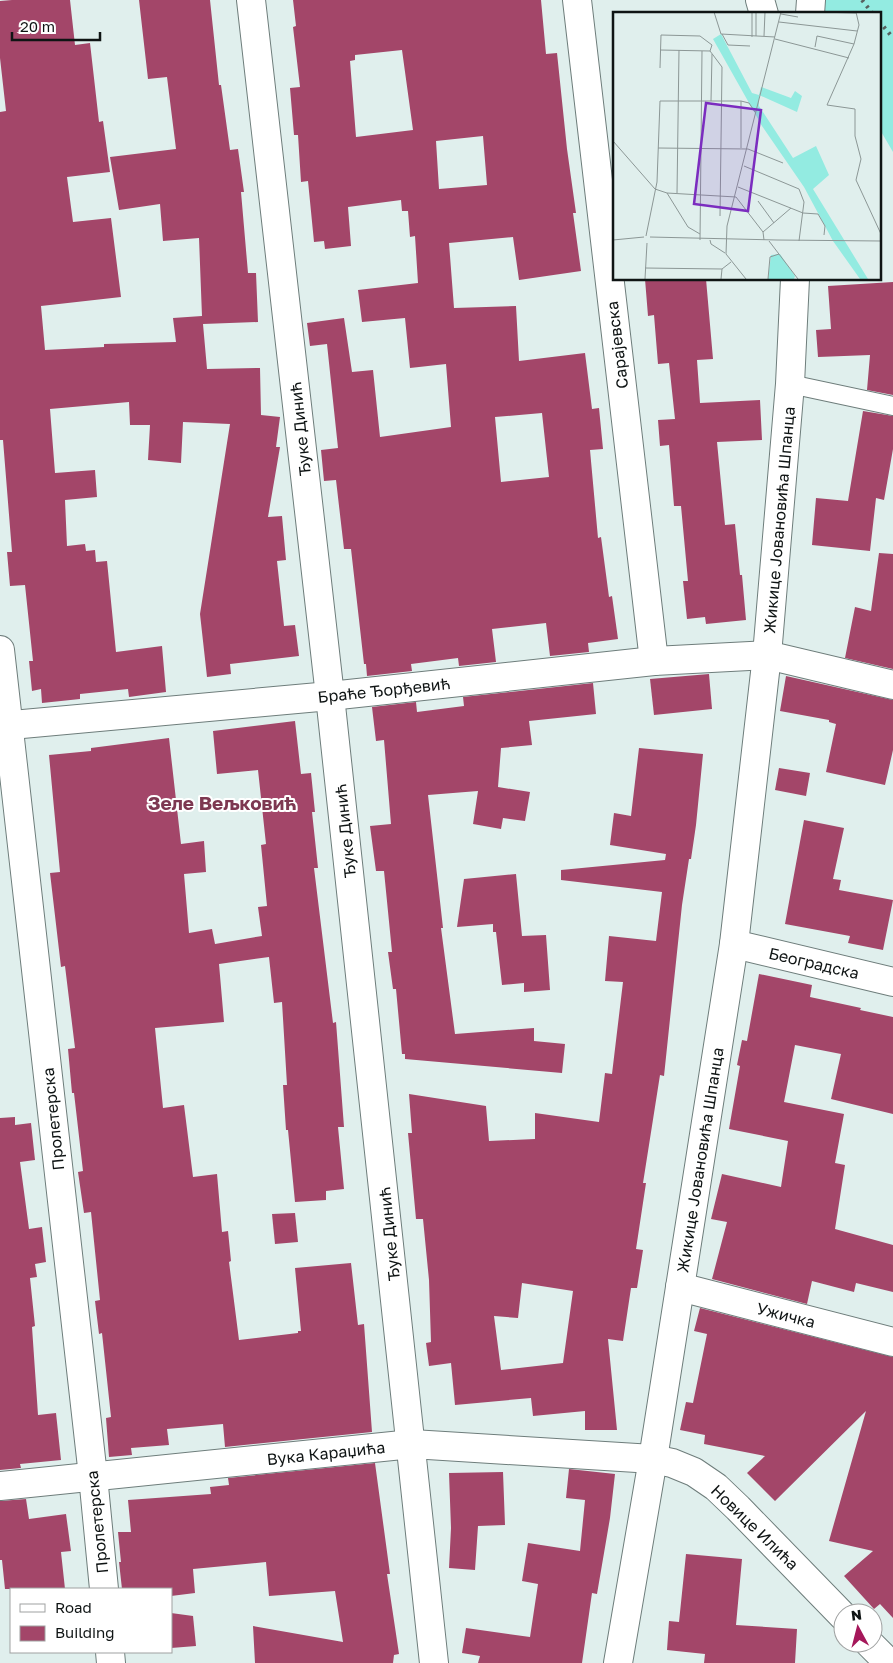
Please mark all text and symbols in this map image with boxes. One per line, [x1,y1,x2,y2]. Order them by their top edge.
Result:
scale bar [12,10,100,42]
inset map [613,12,880,280]
text: 20 m [20,17,55,35]
street label: Сарајевска [602,300,632,390]
street label: Ђуке Динић [285,381,315,477]
street label: Жикице Јовановића Шпанца [759,406,799,634]
street label: Браће Ђорђевић [317,673,451,707]
street label: Ђуке Динић [330,783,360,879]
district label: Зеле Вељковић [148,791,296,814]
street label: Београдска [767,943,861,983]
street label: Жикице Јовановића Шпанца [672,1046,728,1274]
street label: Пролетерска [38,1067,68,1171]
street label: Ђуке Динић [374,1186,404,1282]
street label: Ужичка [755,1298,817,1332]
street label: Вука Караџића [266,1437,386,1469]
street label: Пролетерска [82,1470,112,1574]
street label: Новице Илића [707,1480,803,1574]
legend [10,1588,172,1653]
text: Road [55,1598,92,1616]
north arrow [833,1603,883,1653]
text: N [850,1606,863,1624]
text: Building [55,1623,115,1641]

